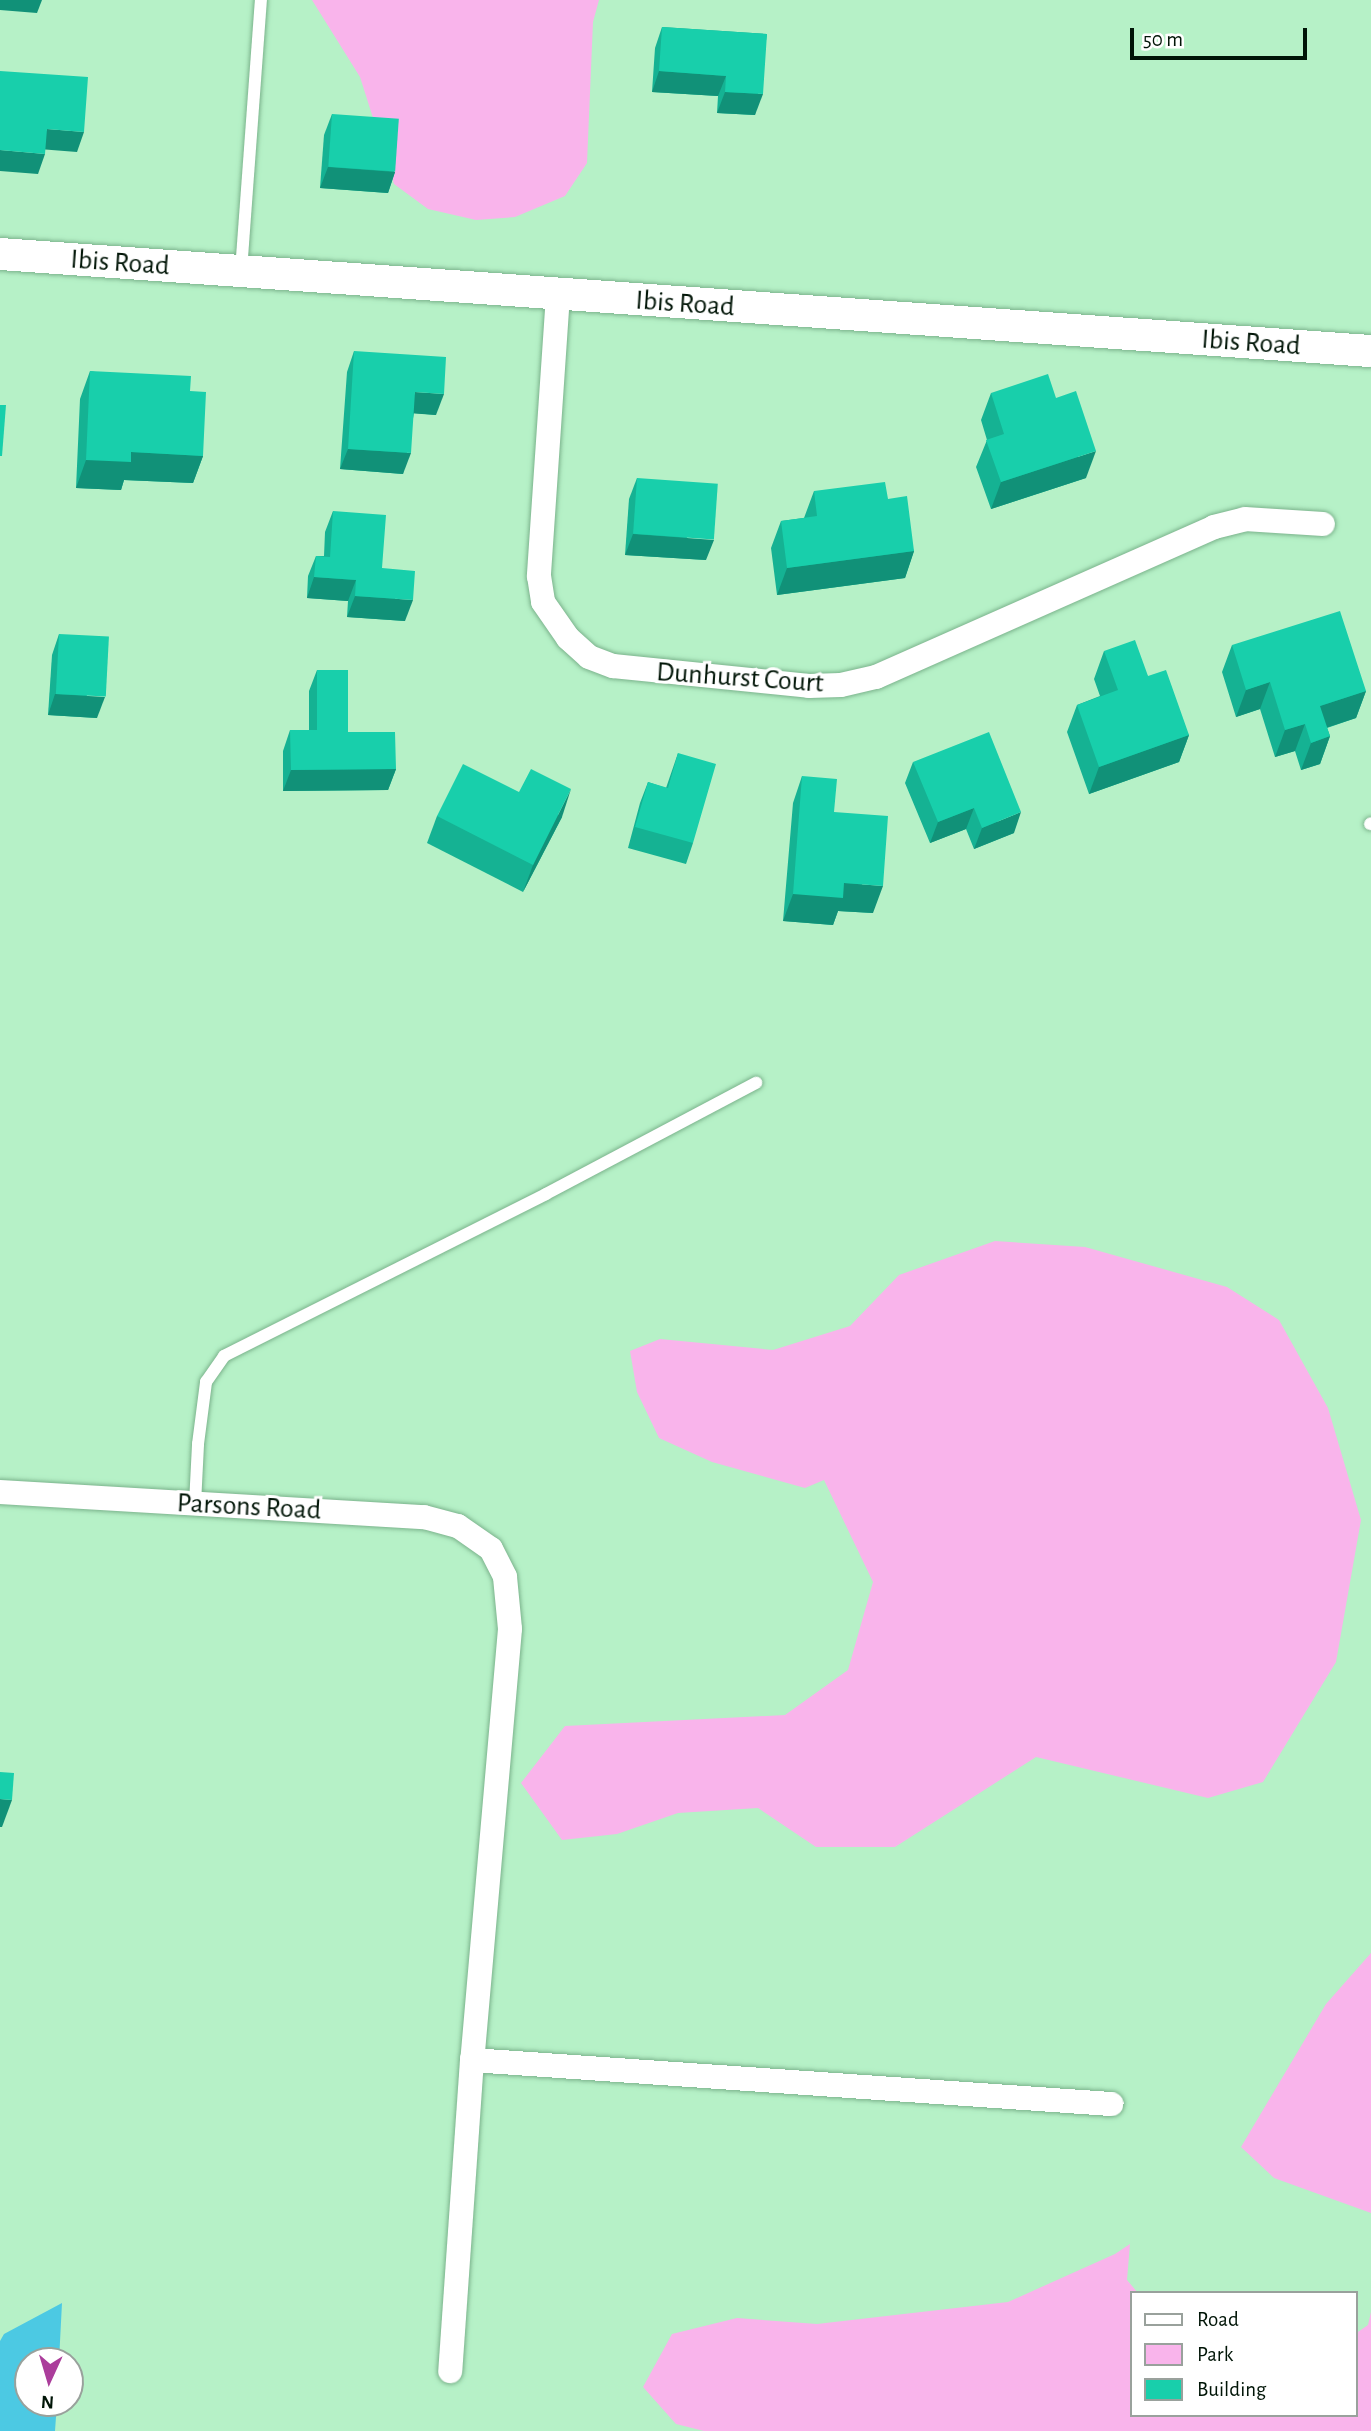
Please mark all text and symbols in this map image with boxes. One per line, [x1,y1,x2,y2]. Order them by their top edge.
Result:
scale bar [1133,14,1310,58]
text: 50 m [1143,29,1183,50]
street label: Ibis Road [69,243,171,283]
street label: Ibis Road [634,284,736,324]
street label: Ibis Road [1200,323,1302,363]
street label: Dunhurst Court [655,655,825,701]
street label: Parsons Road [176,1486,322,1528]
legend [1130,2291,1357,2417]
text: Road [1197,2309,1239,2330]
text: Park [1197,2344,1233,2365]
north arrow [14,2347,84,2417]
text: Building [1197,2379,1266,2400]
text: N [40,2392,55,2411]

